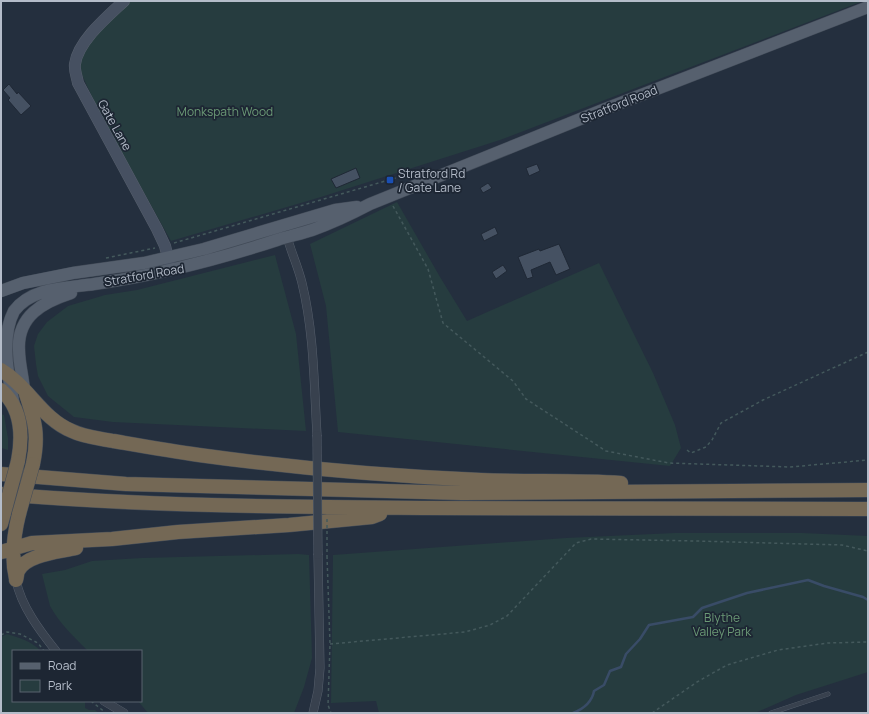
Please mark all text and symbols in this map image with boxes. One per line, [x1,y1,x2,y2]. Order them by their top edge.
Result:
street label: Stratford Road [578,81,660,127]
street label: Gate Lane [94,96,136,154]
park label: Monkspath Wood [177,103,273,120]
place label: Stratford Rd / Gate Lane [398,165,465,196]
marker: Stratford Rd / Gate Lane [385,175,395,185]
street label: Stratford Road [103,260,185,290]
park label: Blythe Valley Park [693,609,752,640]
legend [12,650,142,702]
text: Road [48,657,76,674]
text: Park [48,677,73,694]

